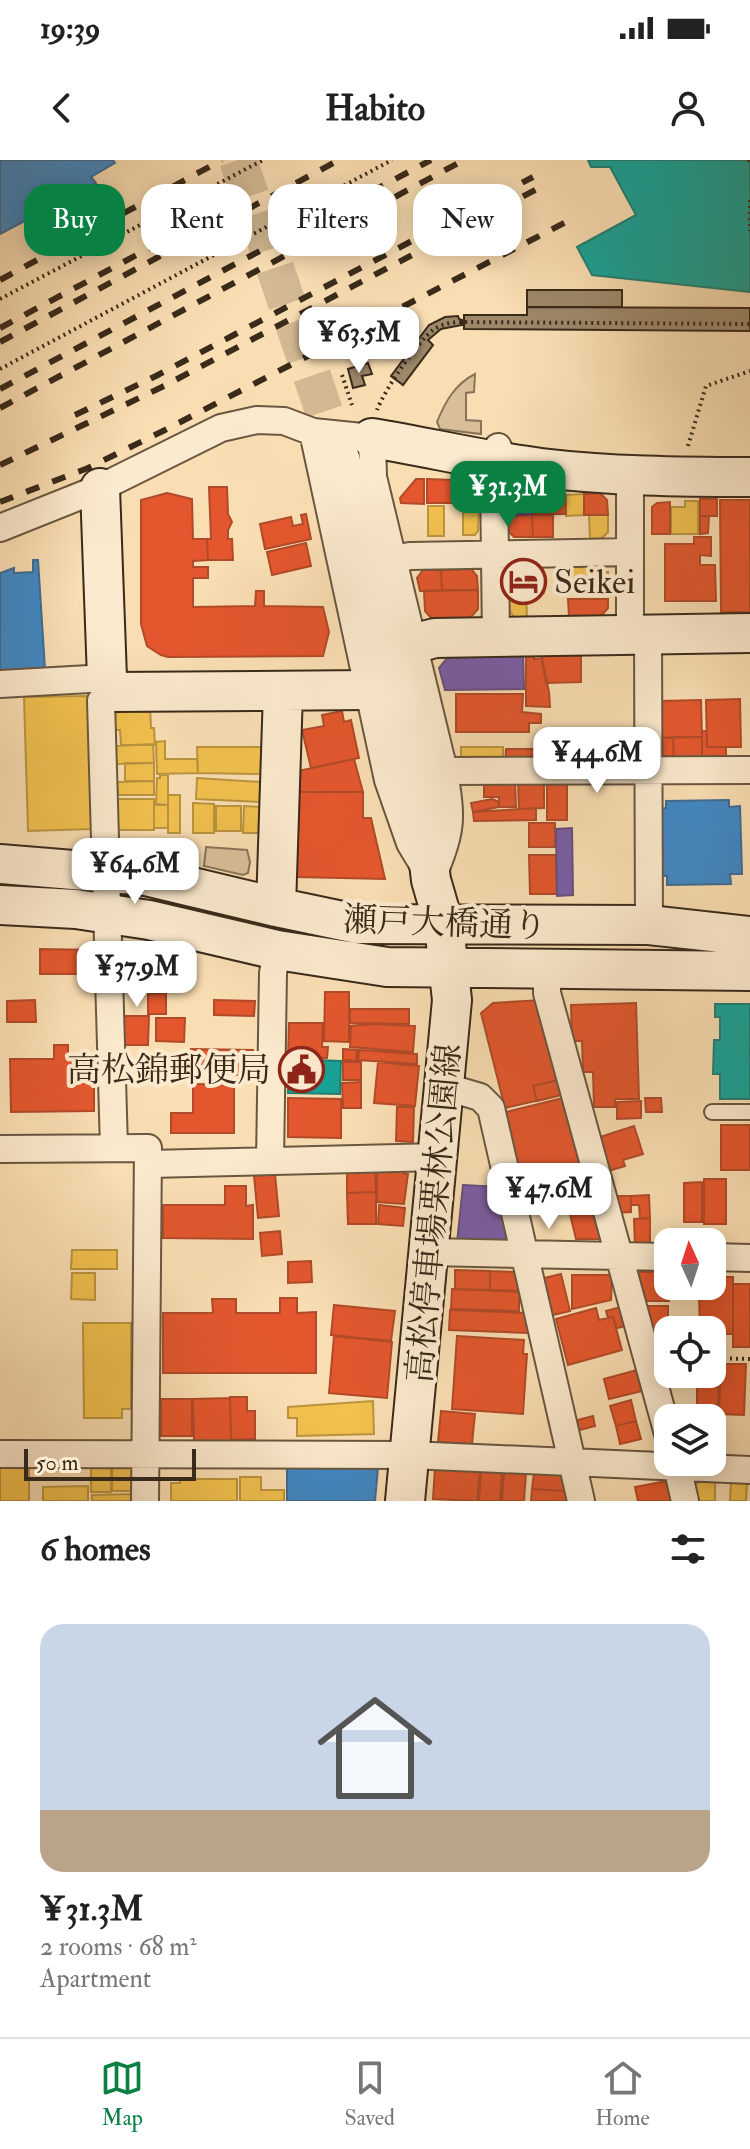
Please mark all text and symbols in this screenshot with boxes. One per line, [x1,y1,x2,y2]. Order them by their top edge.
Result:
text: 19:39 [40,10,100,47]
icon: back [40,86,84,130]
text: Habito [325,86,425,131]
icon: person [666,86,710,130]
chip: Buy [24,184,125,256]
chip: Rent [141,184,252,256]
chip: Filters [268,184,397,256]
chip: New [413,184,522,256]
pin: ¥63.5M [294,307,424,375]
text: ¥63.5M [317,317,401,349]
pin: ¥31.3M [443,461,573,529]
text: ¥31.3M [469,471,548,503]
hotel icon: Seikei [499,557,547,605]
place label: Seikei [554,561,635,604]
pin: ¥44.6M [532,727,662,795]
text: ¥44.6M [551,737,643,769]
pin: ¥64.6M [70,838,200,906]
text: ¥64.6M [90,848,180,880]
street label: 瀬戸大橋通り [342,898,548,949]
pin: ¥37.9M [72,941,202,1009]
text: ¥37.9M [95,951,179,983]
street label: 高松停車場栗林公園線 [398,1042,471,1384]
public building icon: 高松錦郵便局 [278,1045,326,1093]
place label: 高松錦郵便局 [67,1049,271,1092]
pin: ¥47.6M [484,1163,614,1231]
text: ¥47.6M [505,1173,593,1205]
north arrow [654,1228,726,1300]
map controls [654,1228,726,1476]
button: locate [654,1316,726,1388]
button: layers [654,1404,726,1476]
scale bar [24,1445,196,1481]
text: 50 m [36,1449,78,1477]
icon: filters [666,1527,710,1571]
text: 6 homes [40,1528,151,1571]
icon: home [303,1676,447,1820]
text: ¥31.3M [40,1888,143,1931]
text: 2 rooms · 68 m² [40,1931,197,1963]
text: Apartment [40,1963,151,1995]
tab: Map [100,2056,144,2132]
tab: Saved [345,2056,395,2132]
tab: Home [595,2056,650,2132]

